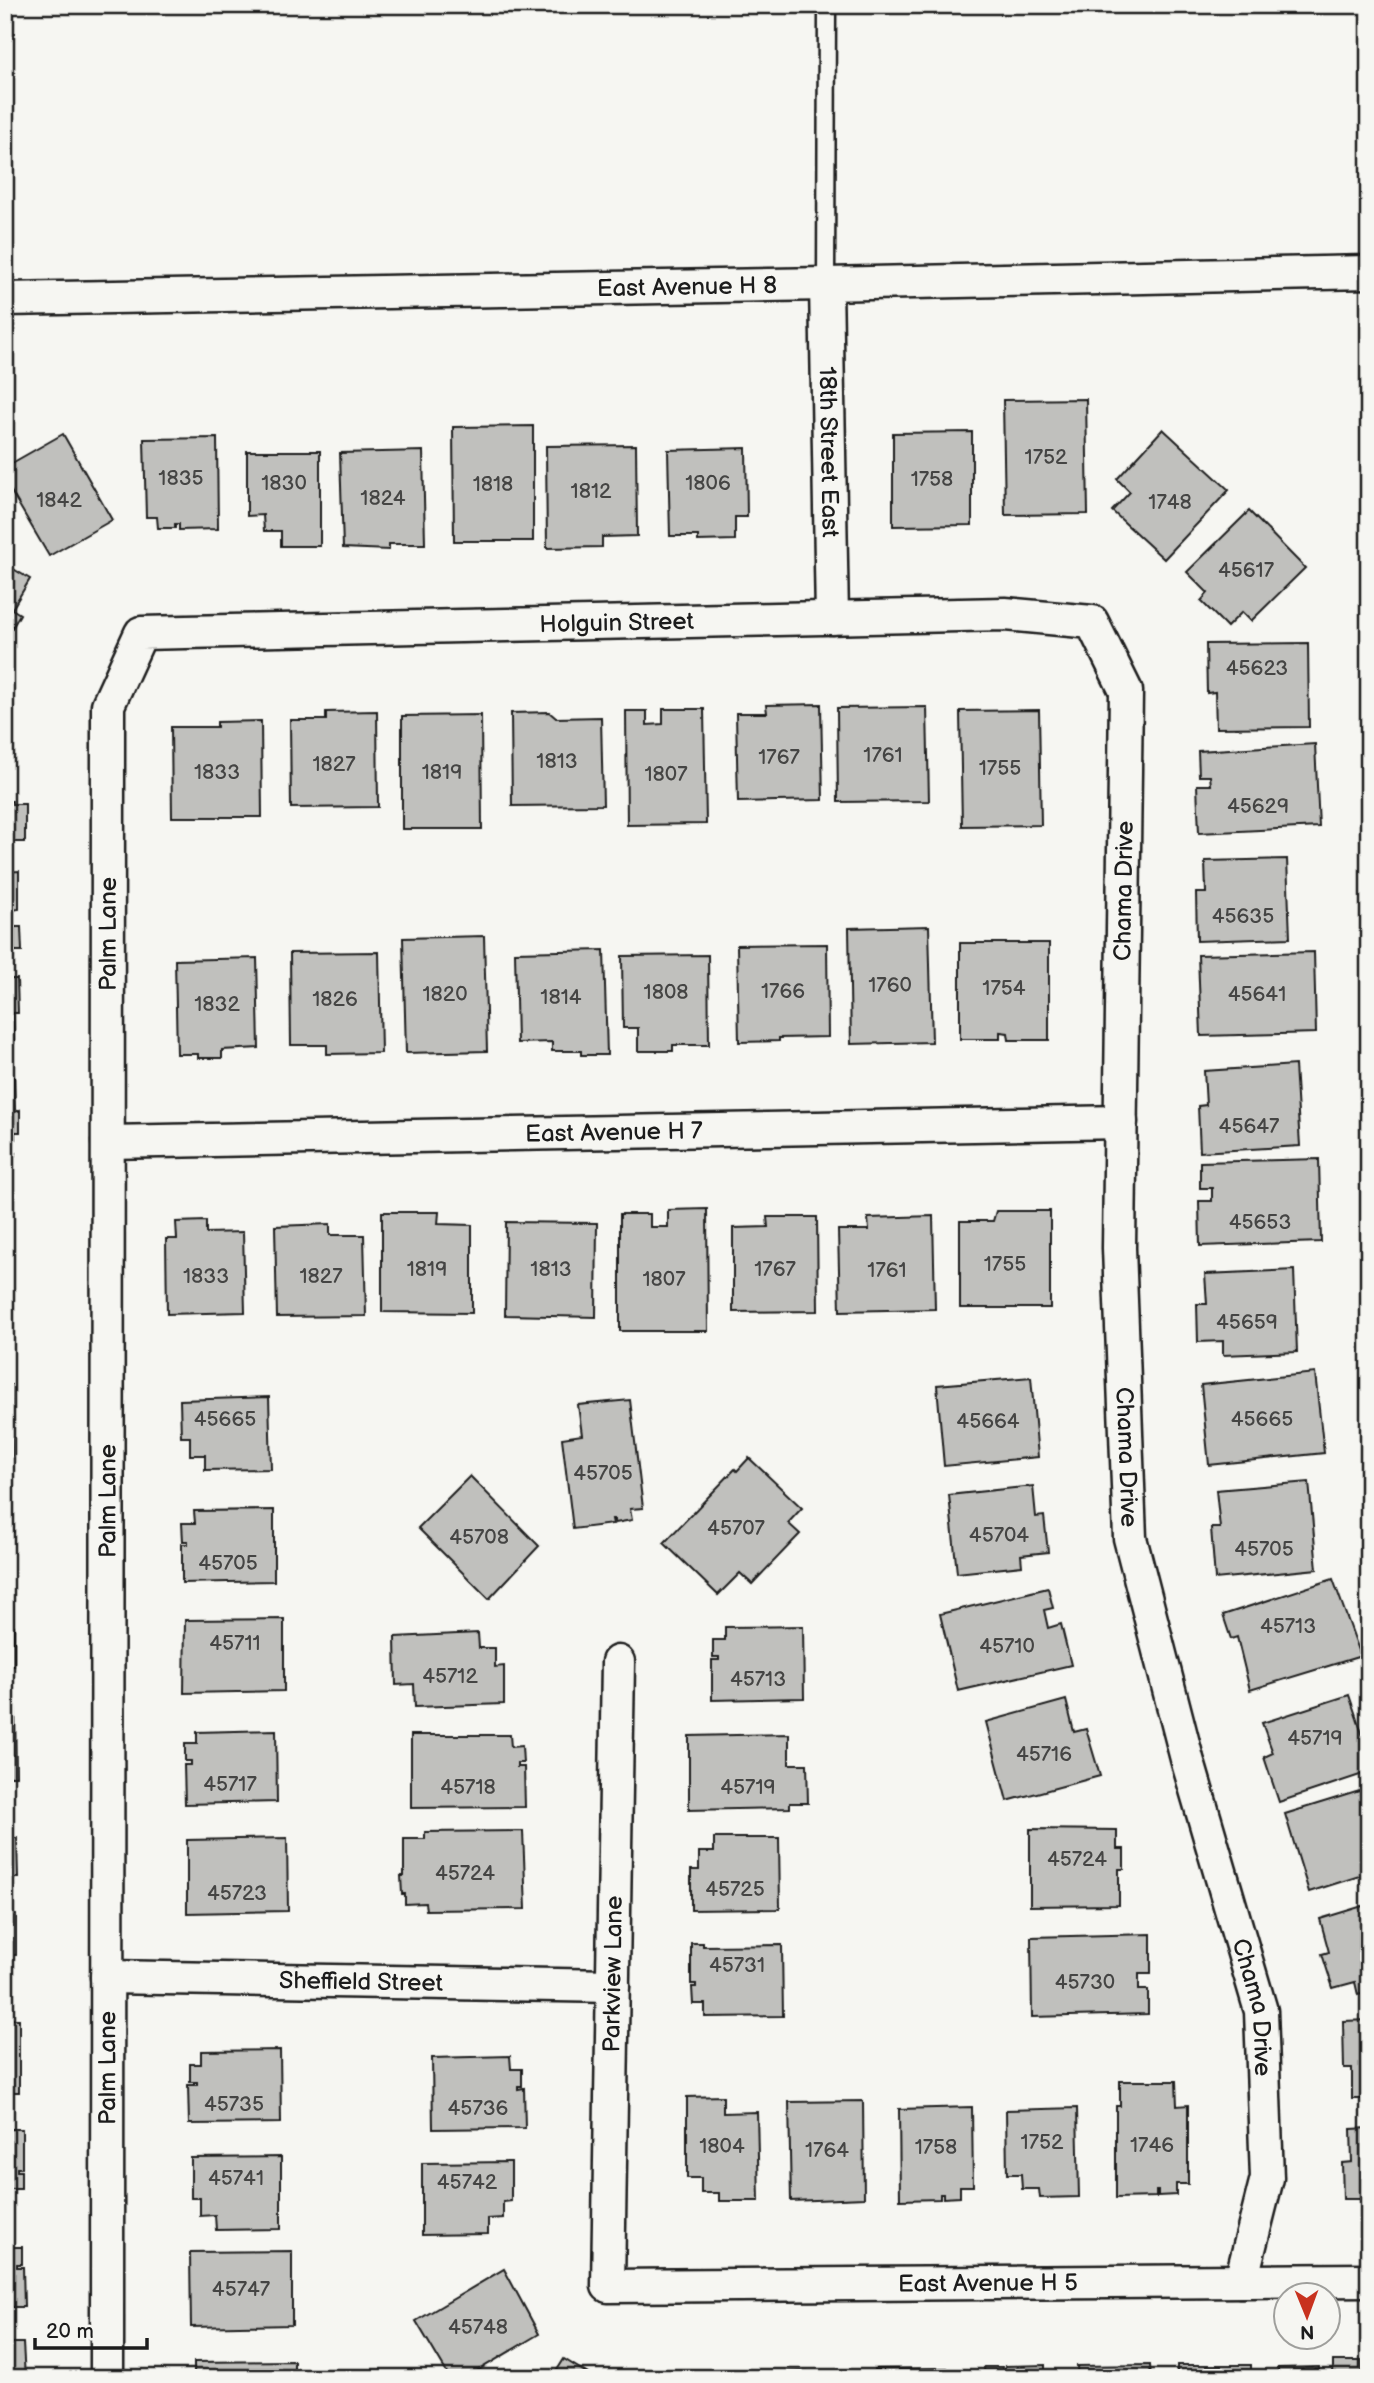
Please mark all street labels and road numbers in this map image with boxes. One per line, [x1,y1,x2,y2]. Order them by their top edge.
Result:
street label: East Avenue H 8 [597,270,777,303]
street label: 18th Street East [813,366,845,538]
street label: Holguin Street [539,606,695,639]
street label: Chama Drive [1108,821,1140,961]
street label: Palm Lane [93,877,122,991]
street label: East Avenue H 7 [525,1116,703,1148]
street label: Chama Drive [1110,1386,1144,1528]
street label: Palm Lane [93,1444,122,1558]
street label: Parkview Lane [597,1895,629,2053]
street label: Chama Drive [1226,1935,1278,2077]
street label: Sheffield Street [279,1966,444,1997]
street label: Palm Lane [93,2011,122,2125]
street label: East Avenue H 5 [898,2268,1078,2298]

